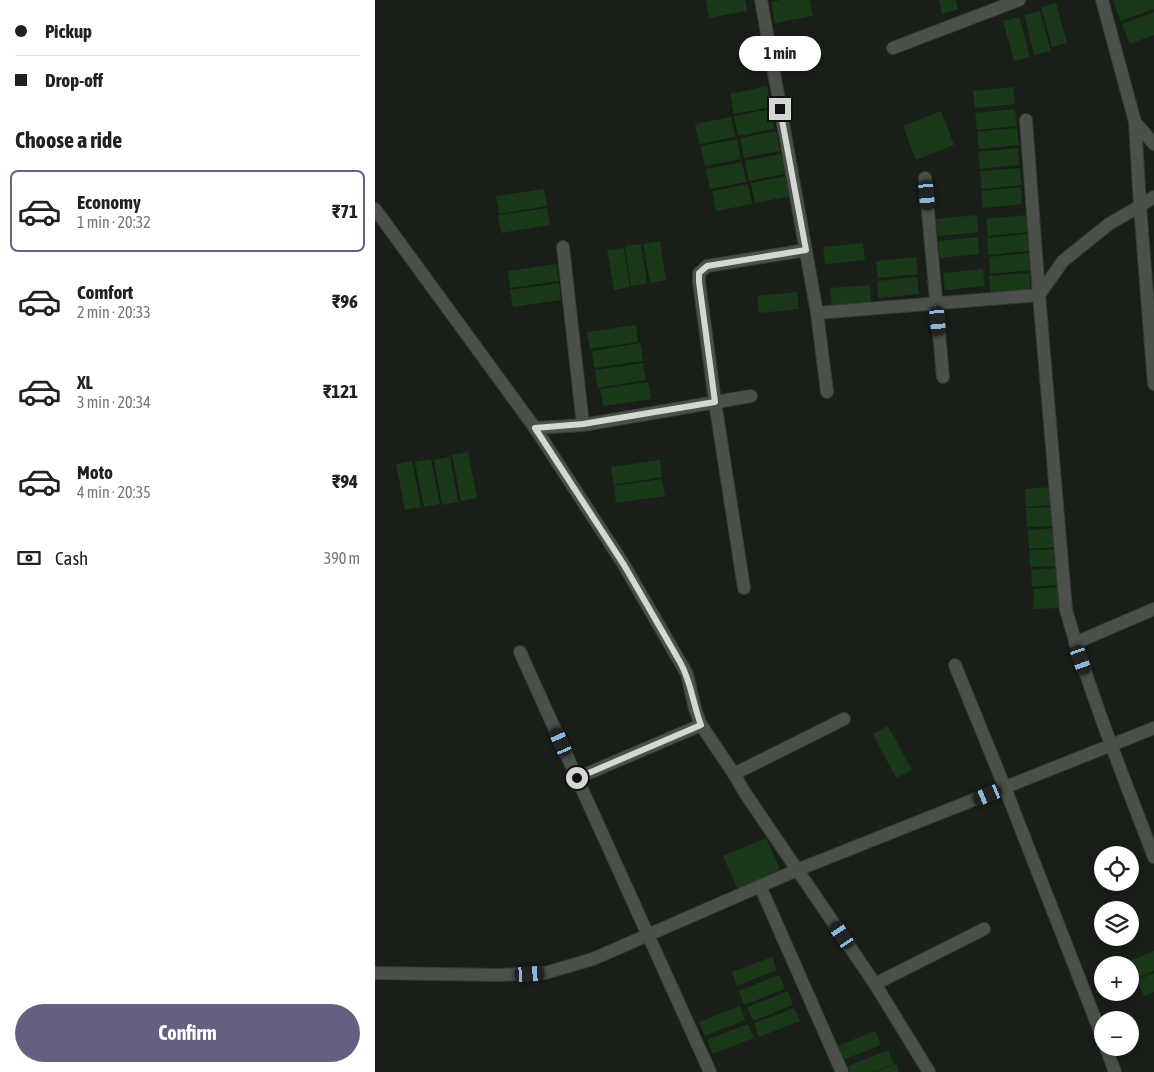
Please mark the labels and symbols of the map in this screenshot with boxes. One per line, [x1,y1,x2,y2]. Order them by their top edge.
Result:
callout: 1 min [739,36,821,72]
route end [769,98,791,120]
car [918,179,935,211]
car [929,305,946,337]
car [1069,643,1092,677]
car [548,725,573,759]
route start [566,767,588,789]
car [971,782,1004,808]
car [827,918,856,952]
car [514,966,545,982]

